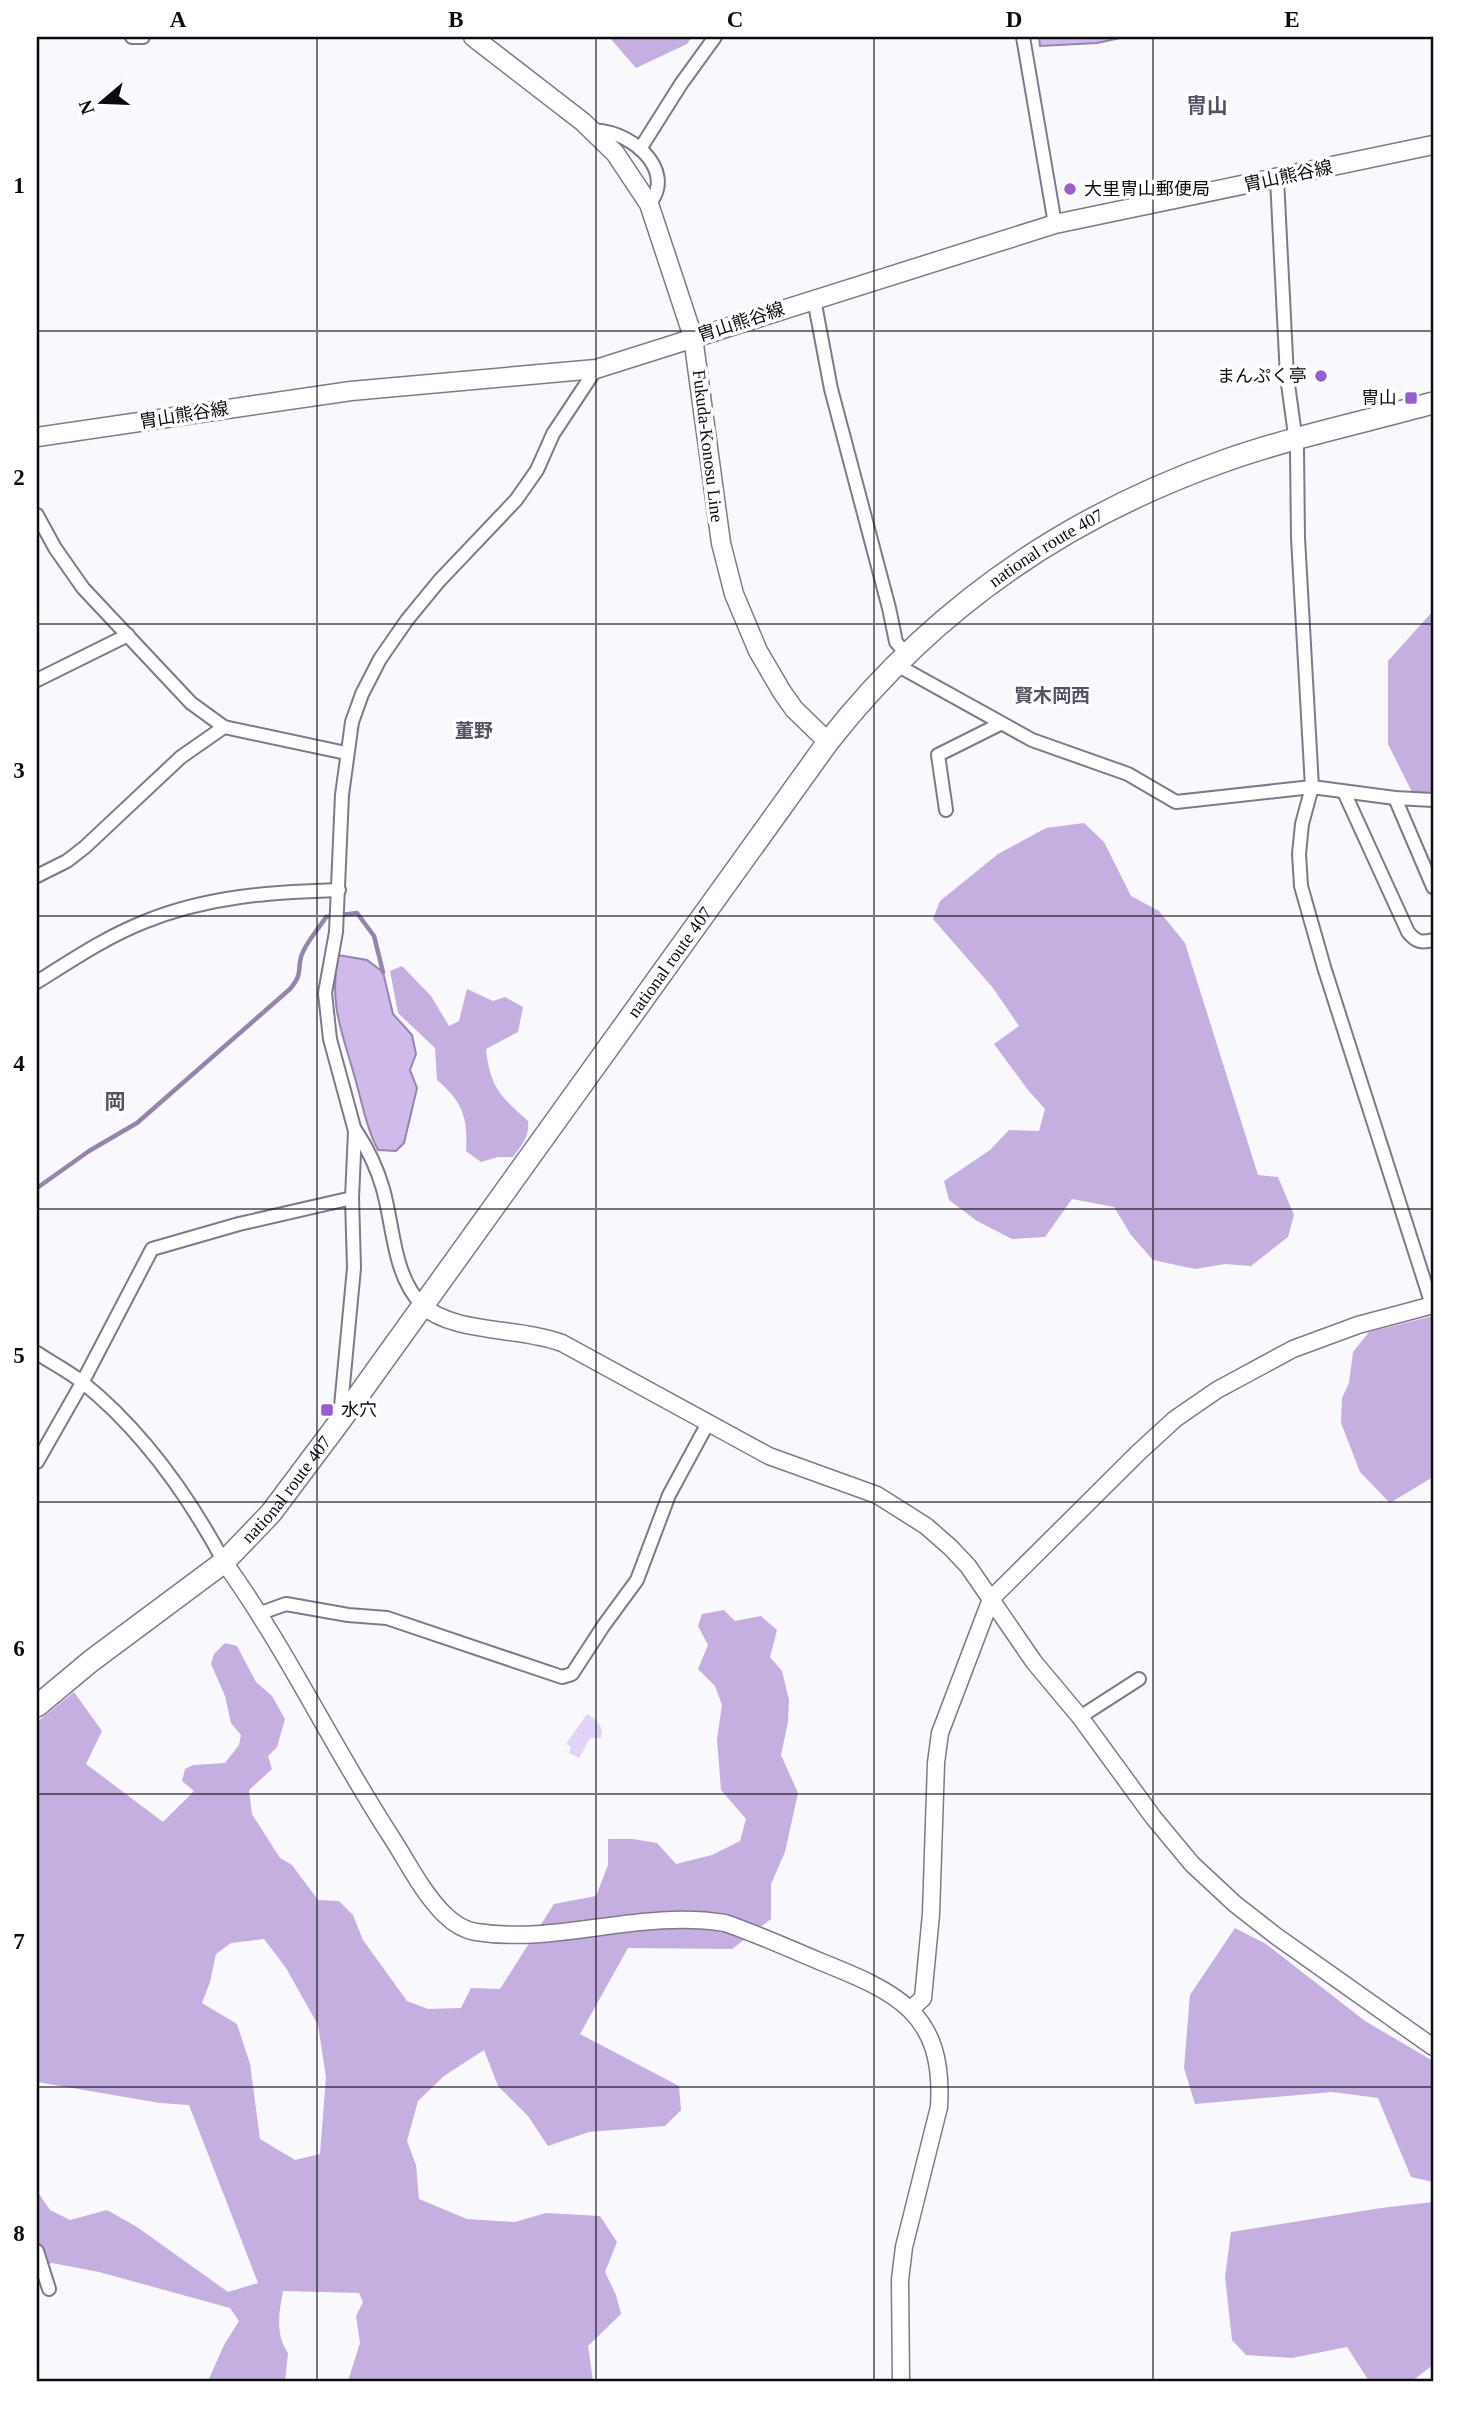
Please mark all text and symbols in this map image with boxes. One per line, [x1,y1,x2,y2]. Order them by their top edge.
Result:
text: A [170,7,187,32]
text: B [448,7,464,32]
text: C [727,7,743,32]
text: D [1006,7,1022,32]
text: E [1284,7,1300,32]
north arrow [66,66,136,136]
district label: 冑山 [1186,94,1228,118]
text: N [74,97,99,117]
street label: 胄山熊谷線 [1242,157,1334,195]
text: 1 [13,173,25,198]
place label: 大里冑山郵便局 [1084,179,1210,199]
marker: 大里冑山郵便局 [1062,181,1078,197]
street label: 胄山熊谷線 [695,299,787,345]
place label: まんぷく亭 [1217,366,1307,386]
marker: まんぷく亭 [1313,368,1329,384]
street label: Fukuda-Konosu Line [689,369,727,523]
place label: 冑山 [1361,388,1397,408]
marker: 冑山 [1403,390,1419,406]
street label: 胄山熊谷線 [138,398,230,432]
text: 2 [13,465,25,490]
street label: national route 407 [985,505,1107,591]
district label: 賢木岡西 [1014,685,1090,706]
district label: 董野 [455,720,493,741]
text: 3 [13,758,25,783]
street label: national route 407 [623,903,716,1021]
text: 4 [13,1051,25,1076]
district label: 岡 [105,1090,126,1114]
text: 5 [13,1343,25,1368]
place label: 水穴 [341,1400,377,1420]
marker: 水穴 [319,1402,335,1418]
street label: national route 407 [238,1432,335,1547]
text: 6 [13,1636,25,1661]
text: 7 [13,1929,25,1954]
text: 8 [13,2221,25,2246]

